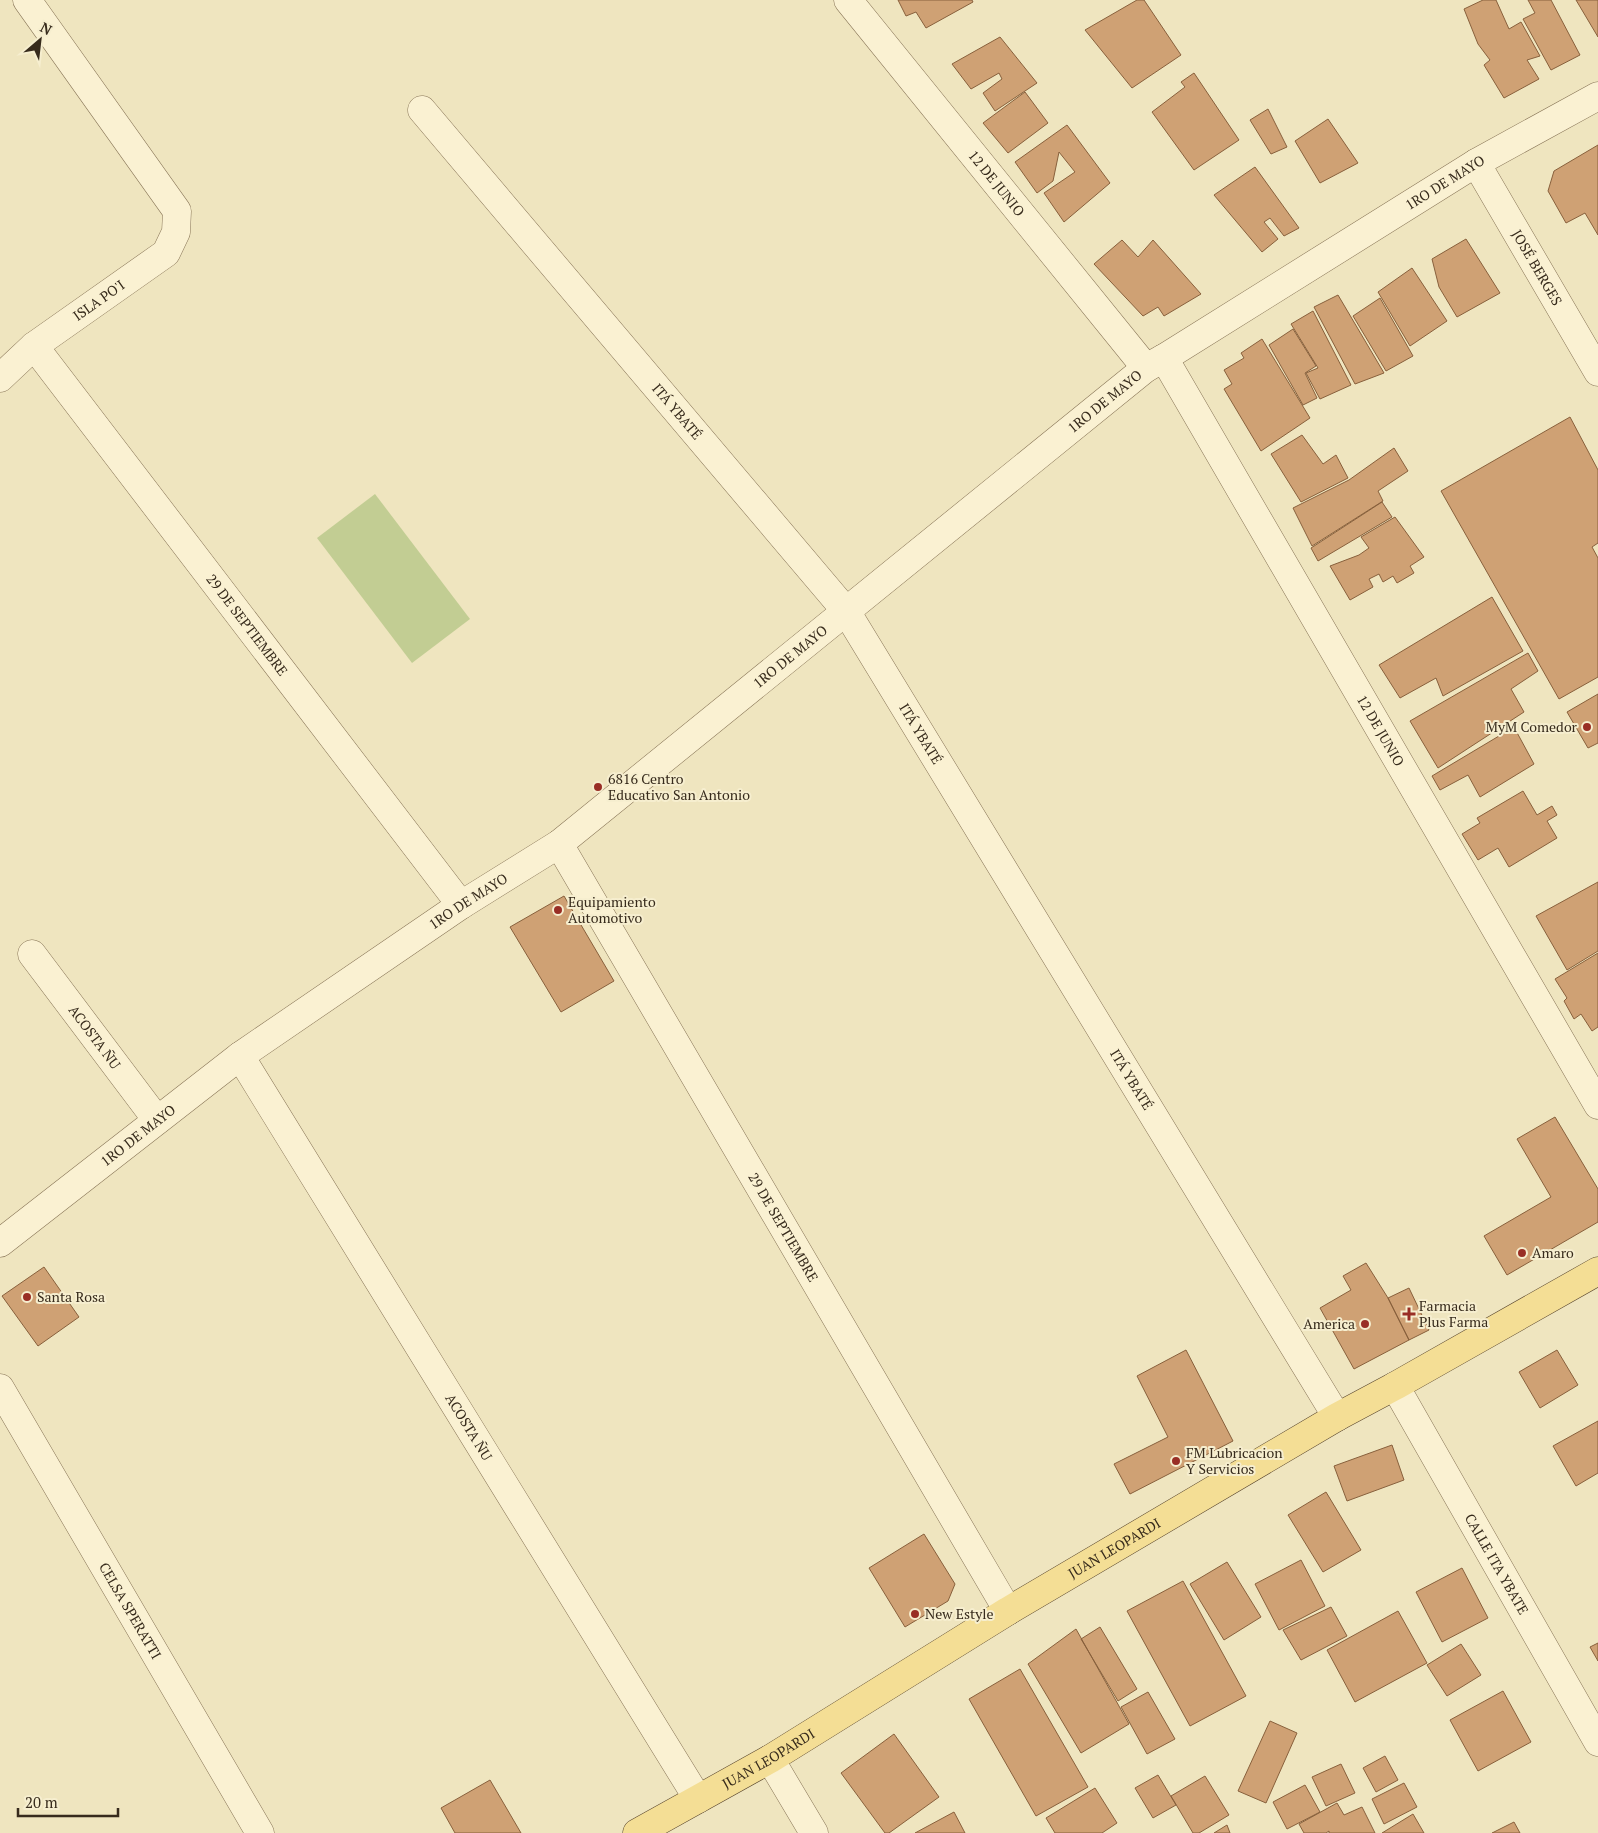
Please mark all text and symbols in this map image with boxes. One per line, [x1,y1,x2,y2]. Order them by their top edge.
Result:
north arrow [15,15,65,65]
text: N [37,17,56,39]
street label: 12 DE JUNIO [964,146,1029,220]
street label: 1RO DE MAYO [1401,150,1488,214]
street label: JOSÉ BERGES [1508,226,1567,309]
street label: ISLA PO'I [69,275,128,325]
street label: 1RO DE MAYO [1063,365,1146,437]
street label: ITÁ YBATÉ [648,379,707,443]
street label: 29 DE SEPTIEMBRE [202,570,292,679]
street label: 1RO DE MAYO [749,620,831,692]
street label: 12 DE JUNIO [1353,691,1409,770]
street label: ITÁ YBATÉ [895,699,947,767]
place label: MyM Comedor [1486,717,1578,736]
marker: MyM Comedor [1581,721,1593,733]
place label: 6816 Centro Educativo San Antonio [608,769,750,804]
marker: 6816 Centro Educativo San Antonio [592,781,604,793]
street label: 1RO DE MAYO [425,868,511,933]
place label: Equipamiento Automotivo [568,892,656,927]
marker: Equipamiento Automotivo [552,904,564,916]
street label: ACOSTA ÑU [65,1001,126,1073]
street label: ITÁ YBATÉ [1106,1045,1158,1113]
street label: 1RO DE MAYO [96,1100,179,1170]
street label: 29 DE SEPTIEMBRE [744,1169,823,1285]
place label: Amaro [1532,1243,1574,1262]
marker: Amaro [1516,1247,1528,1259]
place label: Santa Rosa [37,1287,105,1306]
marker: Santa Rosa [21,1291,33,1303]
place label: Farmacia Plus Farma [1419,1296,1488,1331]
marker: Farmacia Plus Farma [1403,1308,1415,1320]
place label: America [1303,1314,1355,1333]
marker: America [1359,1318,1371,1330]
street label: ACOSTA ÑU [441,1390,497,1464]
place label: FM Lubricacion Y Servicios [1186,1443,1283,1478]
marker: FM Lubricacion Y Servicios [1170,1455,1182,1467]
street label: CALLE ITA YBATE [1461,1510,1533,1618]
street label: JUAN LEOPARDI [1064,1513,1164,1582]
street label: CELSA SPERATTI [95,1559,166,1662]
place label: New Estyle [925,1604,994,1623]
marker: New Estyle [909,1608,921,1620]
street label: JUAN LEOPARDI [719,1724,818,1793]
scale bar [18,1786,118,1818]
text: 20 m [25,1792,58,1812]

